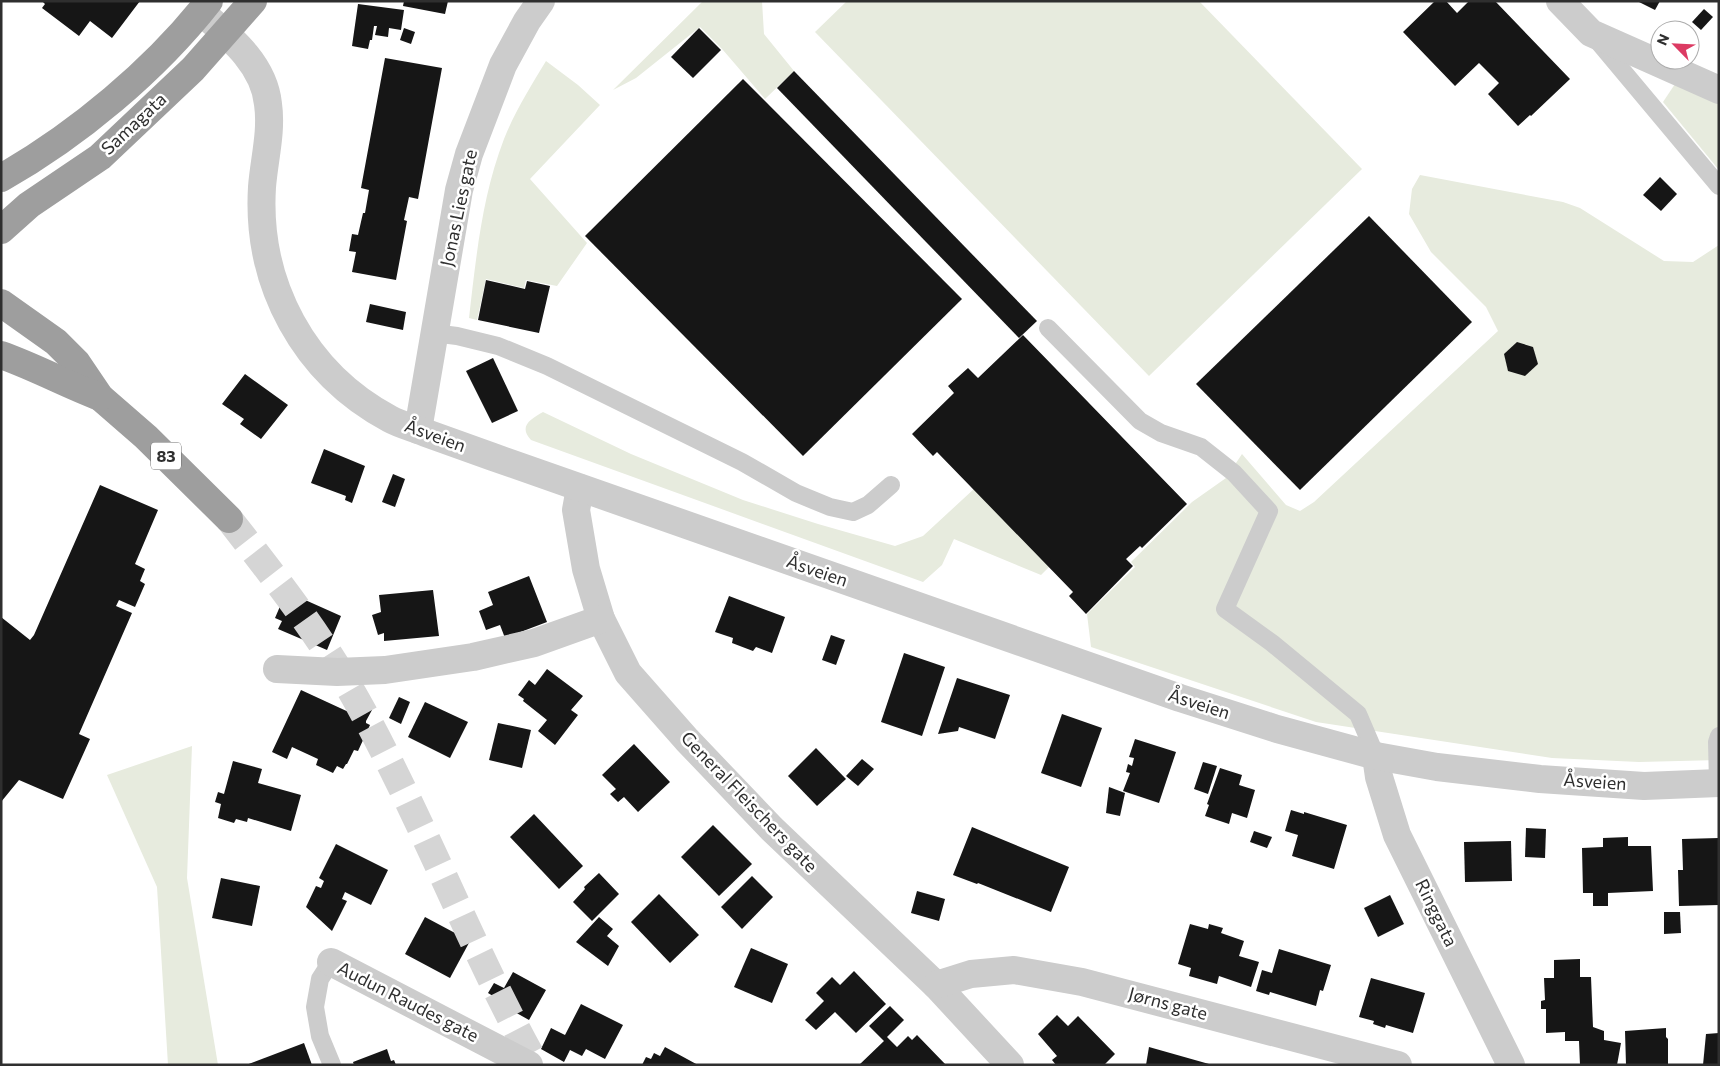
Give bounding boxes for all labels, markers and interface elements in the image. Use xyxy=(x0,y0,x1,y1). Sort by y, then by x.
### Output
north arrow xyxy=(1650,20,1700,70)
text: N xyxy=(1653,31,1673,48)
street label: Samagata xyxy=(96,88,170,159)
street label: Jonas Lies gate xyxy=(435,147,481,268)
street label: Åsveien xyxy=(402,414,469,456)
road number: 83 xyxy=(151,442,181,470)
street label: Åsveien xyxy=(784,549,851,591)
street label: Åsveien xyxy=(1166,683,1233,723)
street label: General Fleischers gate xyxy=(677,726,823,876)
street label: Åsveien xyxy=(1563,768,1627,794)
street label: Ringgata xyxy=(1411,875,1463,950)
street label: Audun Raudes gate xyxy=(334,956,483,1046)
street label: Jørns gate xyxy=(1126,982,1210,1024)

